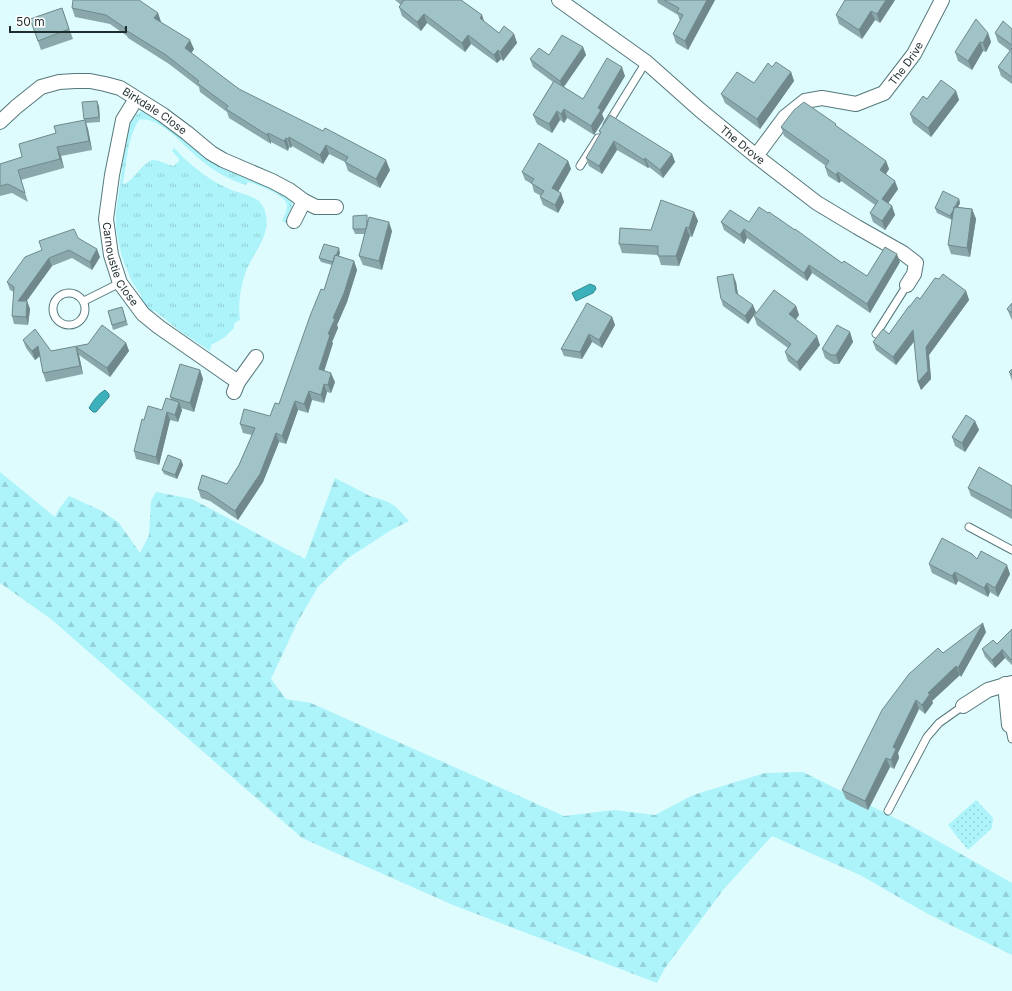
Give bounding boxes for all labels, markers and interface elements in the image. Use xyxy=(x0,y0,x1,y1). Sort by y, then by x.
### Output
scale bar xyxy=(10,8,126,34)
text: 50 m xyxy=(16,14,45,29)
street label: The Drive xyxy=(886,39,926,88)
street label: Birkdale Close xyxy=(120,84,190,137)
street label: The Drove xyxy=(717,122,768,167)
street label: Carnoustie Close xyxy=(99,221,142,309)

